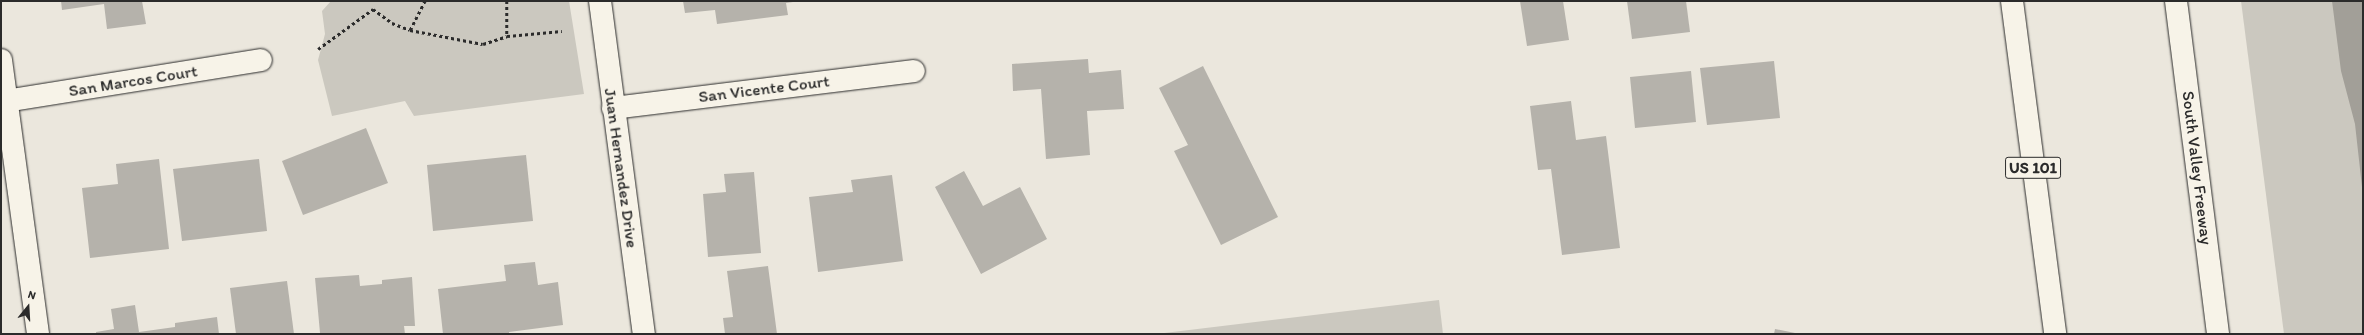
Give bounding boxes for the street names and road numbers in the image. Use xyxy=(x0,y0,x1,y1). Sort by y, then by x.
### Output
street label: San Marcos Court xyxy=(67,61,199,101)
street label: San Vicente Court xyxy=(697,71,831,107)
street label: Juan Hernandez Drive xyxy=(600,87,642,249)
street label: South Valley Freeway xyxy=(2177,90,2217,246)
road number: US 101 xyxy=(2005,154,2061,182)

